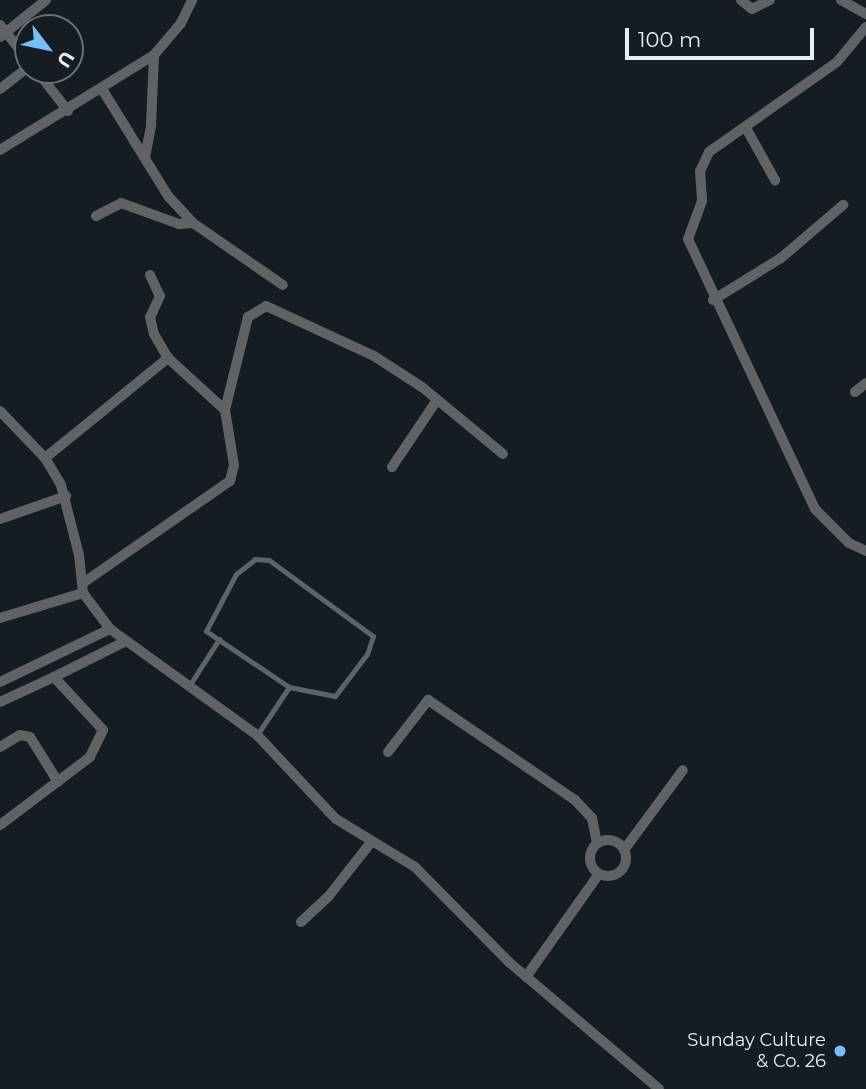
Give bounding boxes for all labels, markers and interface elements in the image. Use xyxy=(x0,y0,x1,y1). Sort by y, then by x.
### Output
north arrow xyxy=(14,14,84,84)
scale bar xyxy=(628,14,817,58)
text: 100 m xyxy=(638,27,701,52)
text: U xyxy=(52,47,79,72)
place label: Sunday Culture & Co. 26 xyxy=(687,1030,826,1072)
marker: Sunday Culture & Co. 26 xyxy=(832,1043,848,1059)

